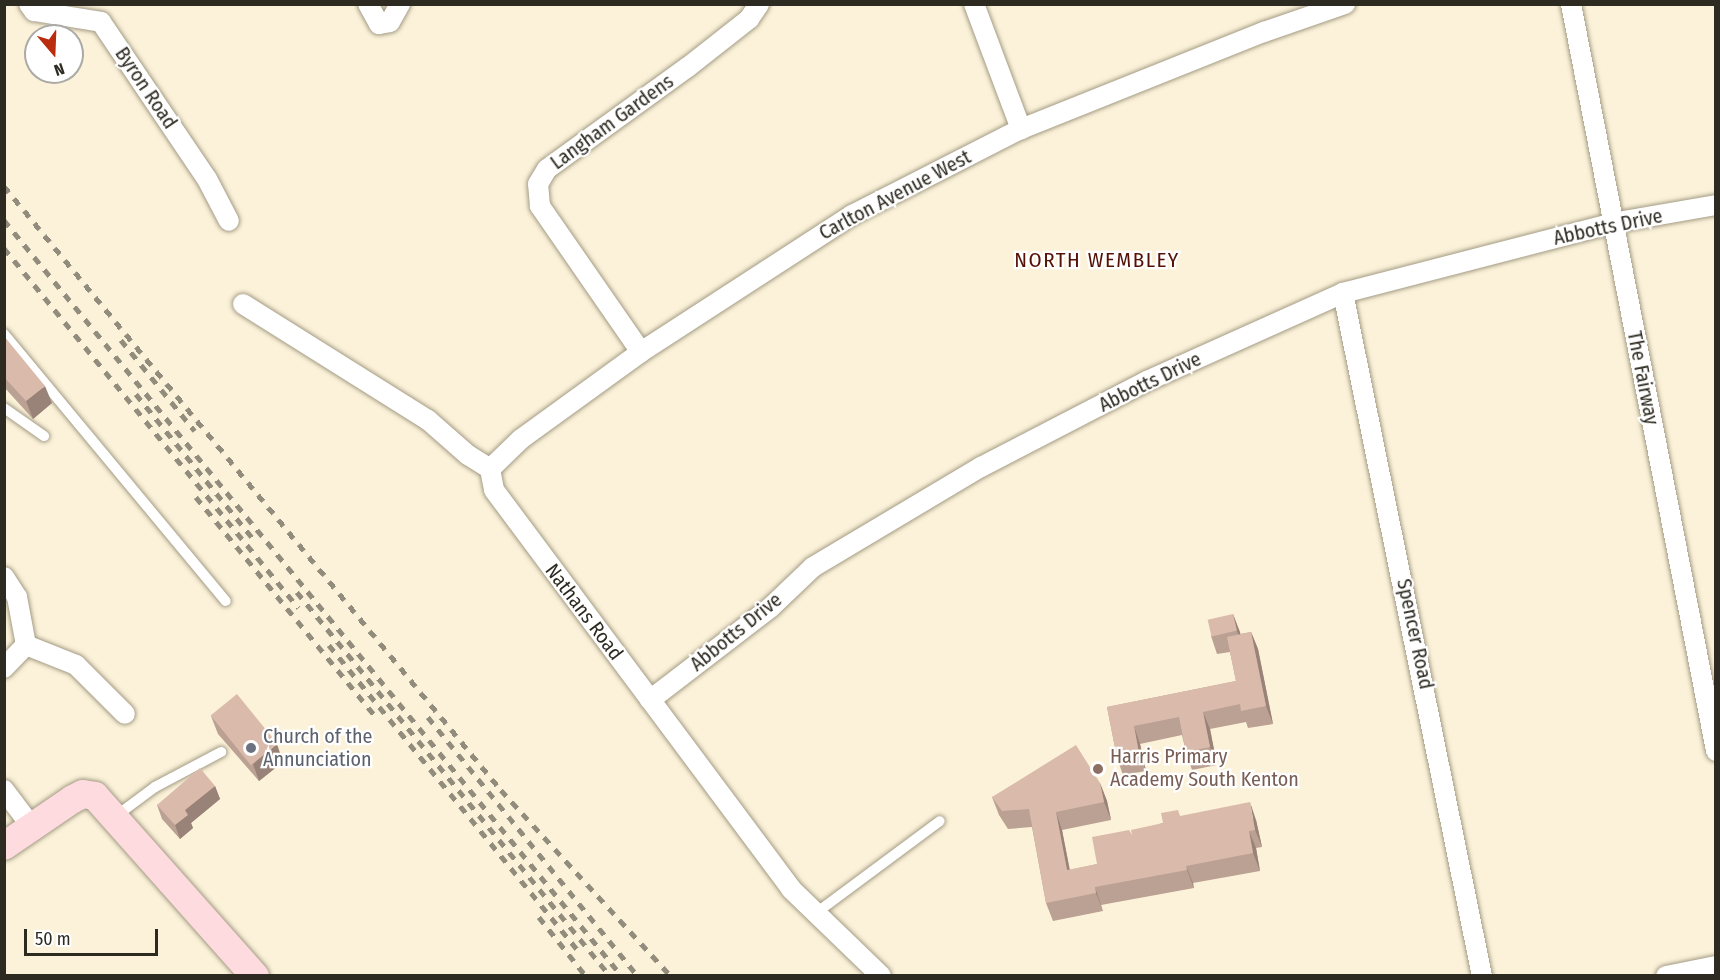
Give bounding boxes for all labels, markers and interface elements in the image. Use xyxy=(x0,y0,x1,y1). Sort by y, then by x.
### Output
north arrow xyxy=(24,24,84,84)
street label: Byron Road xyxy=(110,43,182,133)
text: N xyxy=(52,59,67,80)
street label: Langham Gardens xyxy=(546,69,678,175)
street label: Carlton Avenue West xyxy=(815,145,975,245)
street label: Abbotts Drive xyxy=(1551,204,1665,250)
district label: NORTH WEMBLEY xyxy=(1014,247,1180,273)
street label: The Fairway xyxy=(1622,329,1664,427)
street label: Abbotts Drive xyxy=(1095,347,1205,417)
street label: Nathans Road xyxy=(540,559,628,665)
street label: Spencer Road xyxy=(1392,577,1438,691)
street label: Abbotts Drive xyxy=(685,588,787,676)
place label: Church of the Annunciation xyxy=(263,724,372,771)
marker: Church of the Annunciation xyxy=(244,741,258,755)
place label: Harris Primary Academy South Kenton xyxy=(1110,745,1299,792)
marker: Harris Primary Academy South Kenton xyxy=(1091,762,1105,776)
scale bar xyxy=(27,917,160,955)
text: 50 m xyxy=(35,928,71,950)

